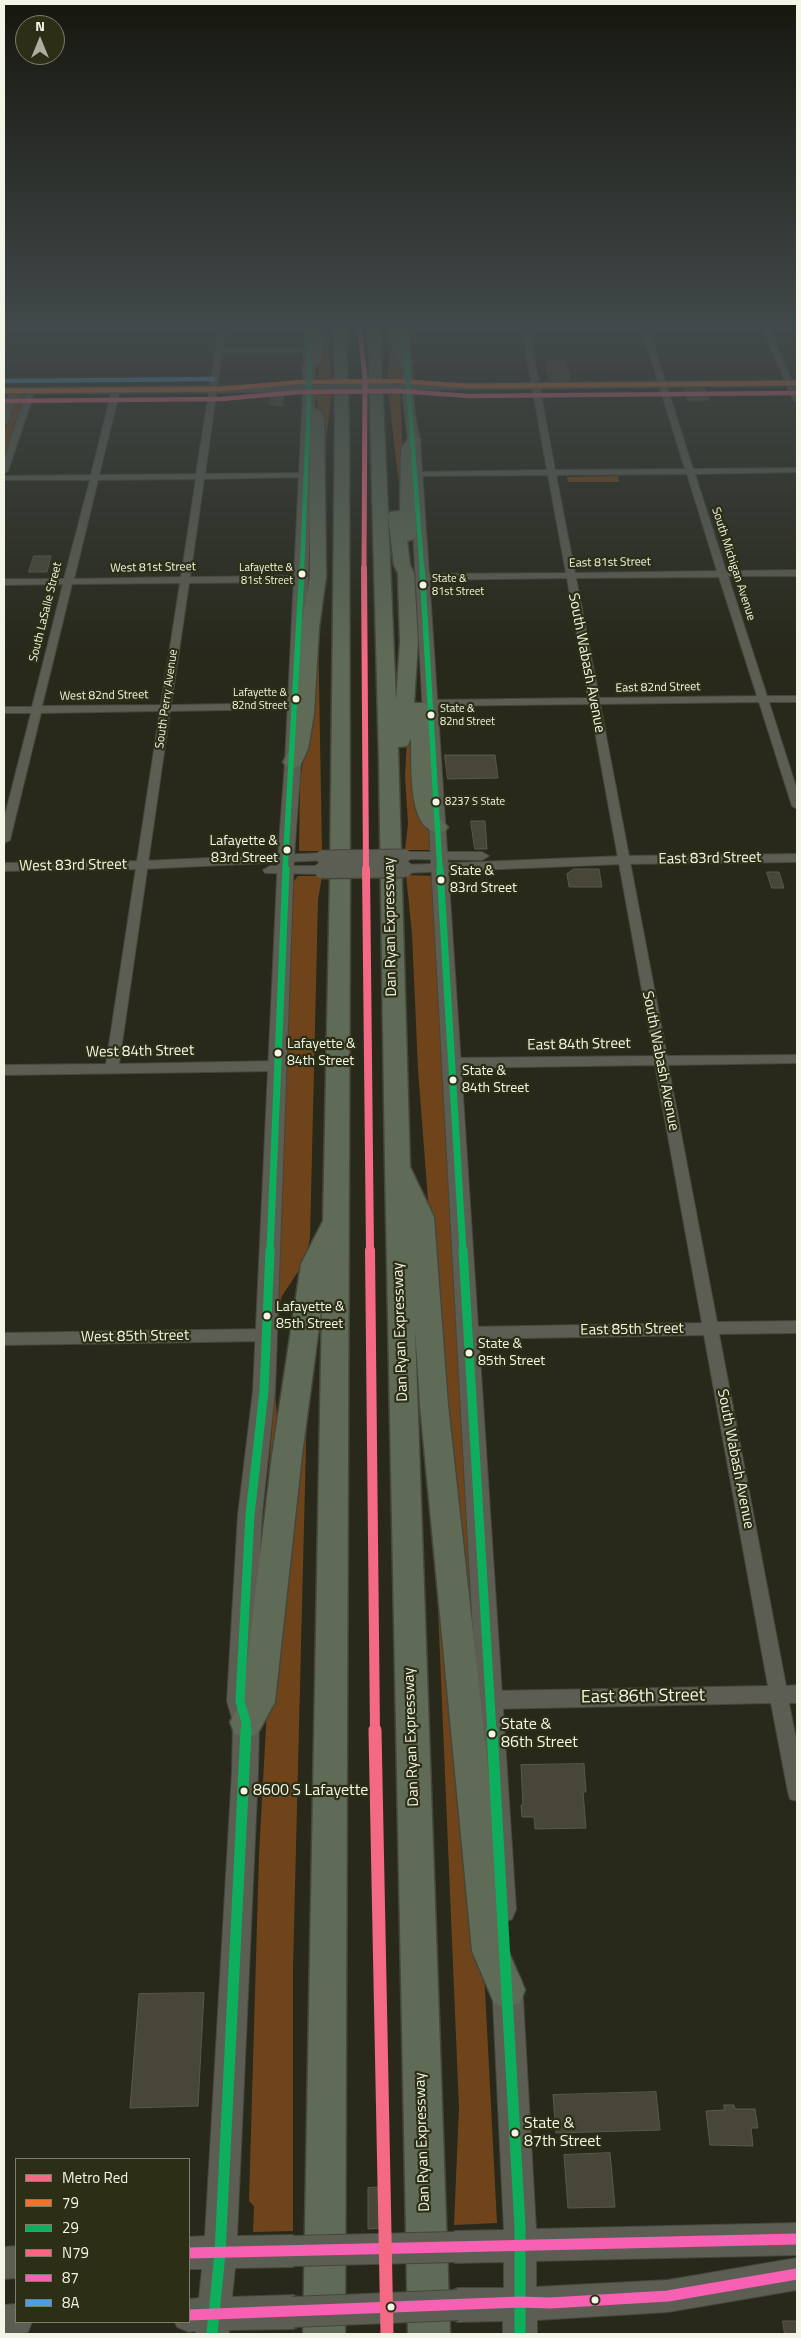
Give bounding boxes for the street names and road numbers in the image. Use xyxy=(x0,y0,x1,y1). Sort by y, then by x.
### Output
street label: South Michigan Avenue xyxy=(708,506,758,622)
street label: East 81st Street xyxy=(569,555,651,571)
street label: West 81st Street xyxy=(110,560,196,576)
street label: South LaSalle Street xyxy=(27,561,65,663)
street label: South Wabash Avenue xyxy=(564,592,608,734)
street label: South Perry Avenue xyxy=(153,649,181,749)
street label: East 82nd Street xyxy=(615,680,701,696)
street label: West 82nd Street xyxy=(60,688,148,704)
street label: East 83rd Street xyxy=(658,849,762,869)
street label: West 83rd Street xyxy=(19,856,127,876)
street label: Dan Ryan Expressway xyxy=(381,857,401,997)
street label: South Wabash Avenue xyxy=(638,990,682,1132)
street label: East 84th Street xyxy=(527,1035,631,1055)
street label: West 84th Street xyxy=(86,1042,194,1062)
street label: Dan Ryan Expressway xyxy=(390,1262,412,1402)
street label: East 85th Street xyxy=(580,1320,684,1340)
street label: West 85th Street xyxy=(81,1327,189,1347)
street label: South Wabash Avenue xyxy=(713,1388,757,1530)
street label: Dan Ryan Expressway xyxy=(401,1667,423,1807)
street label: East 86th Street xyxy=(581,1685,705,1709)
street label: Dan Ryan Expressway xyxy=(412,2072,434,2212)

